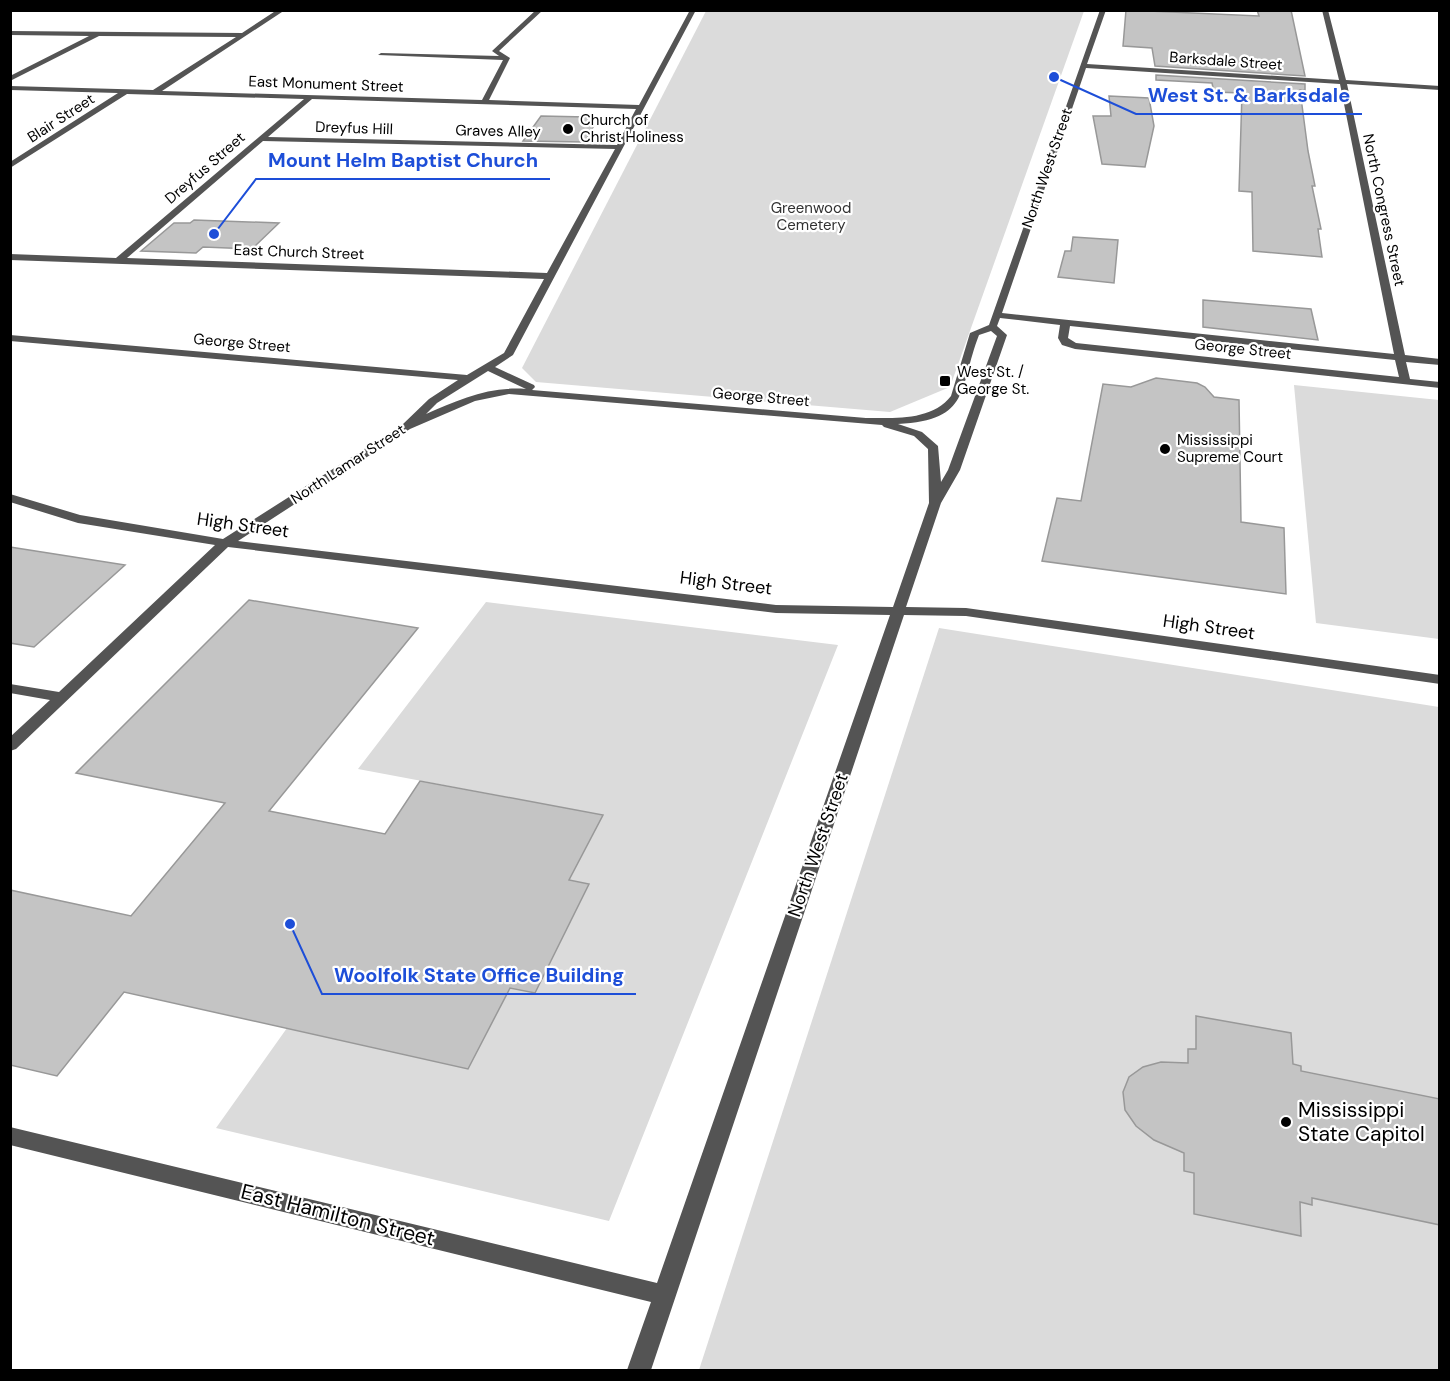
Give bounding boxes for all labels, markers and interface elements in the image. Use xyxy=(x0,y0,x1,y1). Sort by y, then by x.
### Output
street label: Barksdale Street xyxy=(1169,47,1283,75)
street label: East Monument Street xyxy=(248,71,404,97)
callout: West St. & Barksdale xyxy=(1136,76,1362,114)
text: West St. & Barksdale xyxy=(1148,82,1350,108)
street label: Blair Street xyxy=(24,89,98,147)
street label: North West Street xyxy=(1017,105,1077,230)
place label: Church of Christ Holiness xyxy=(580,110,684,147)
street label: Dreyfus Hill xyxy=(315,117,393,139)
street label: Graves Alley xyxy=(455,120,542,142)
marker: Church of Christ Holiness xyxy=(561,122,575,136)
street label: Dreyfus Street xyxy=(161,128,249,208)
street label: North Congress Street xyxy=(1358,132,1410,288)
callout: Mount Helm Baptist Church xyxy=(256,141,550,179)
text: Mount Helm Baptist Church xyxy=(268,147,538,173)
park label: Greenwood Cemetery xyxy=(771,198,851,235)
street label: East Church Street xyxy=(233,240,365,264)
street label: George Street xyxy=(193,329,291,357)
street label: George Street xyxy=(1194,334,1293,364)
place label: West St. / George St. xyxy=(957,362,1029,399)
marker: West St. / George St. xyxy=(938,374,952,388)
street label: George Street xyxy=(712,383,810,411)
street label: North Lamar Street xyxy=(287,419,409,509)
place label: Mississippi Supreme Court xyxy=(1177,430,1283,467)
marker: Mississippi Supreme Court xyxy=(1158,442,1172,456)
street label: High Street xyxy=(195,507,291,543)
street label: High Street xyxy=(678,565,774,601)
street label: High Street xyxy=(1161,609,1257,645)
street label: North West Street xyxy=(782,770,854,920)
callout: Woolfolk State Office Building xyxy=(322,956,636,994)
text: Woolfolk State Office Building xyxy=(334,962,624,988)
place label: Mississippi State Capitol xyxy=(1298,1096,1425,1148)
marker: Mississippi State Capitol xyxy=(1279,1115,1293,1129)
street label: East Hamilton Street xyxy=(238,1177,438,1253)

